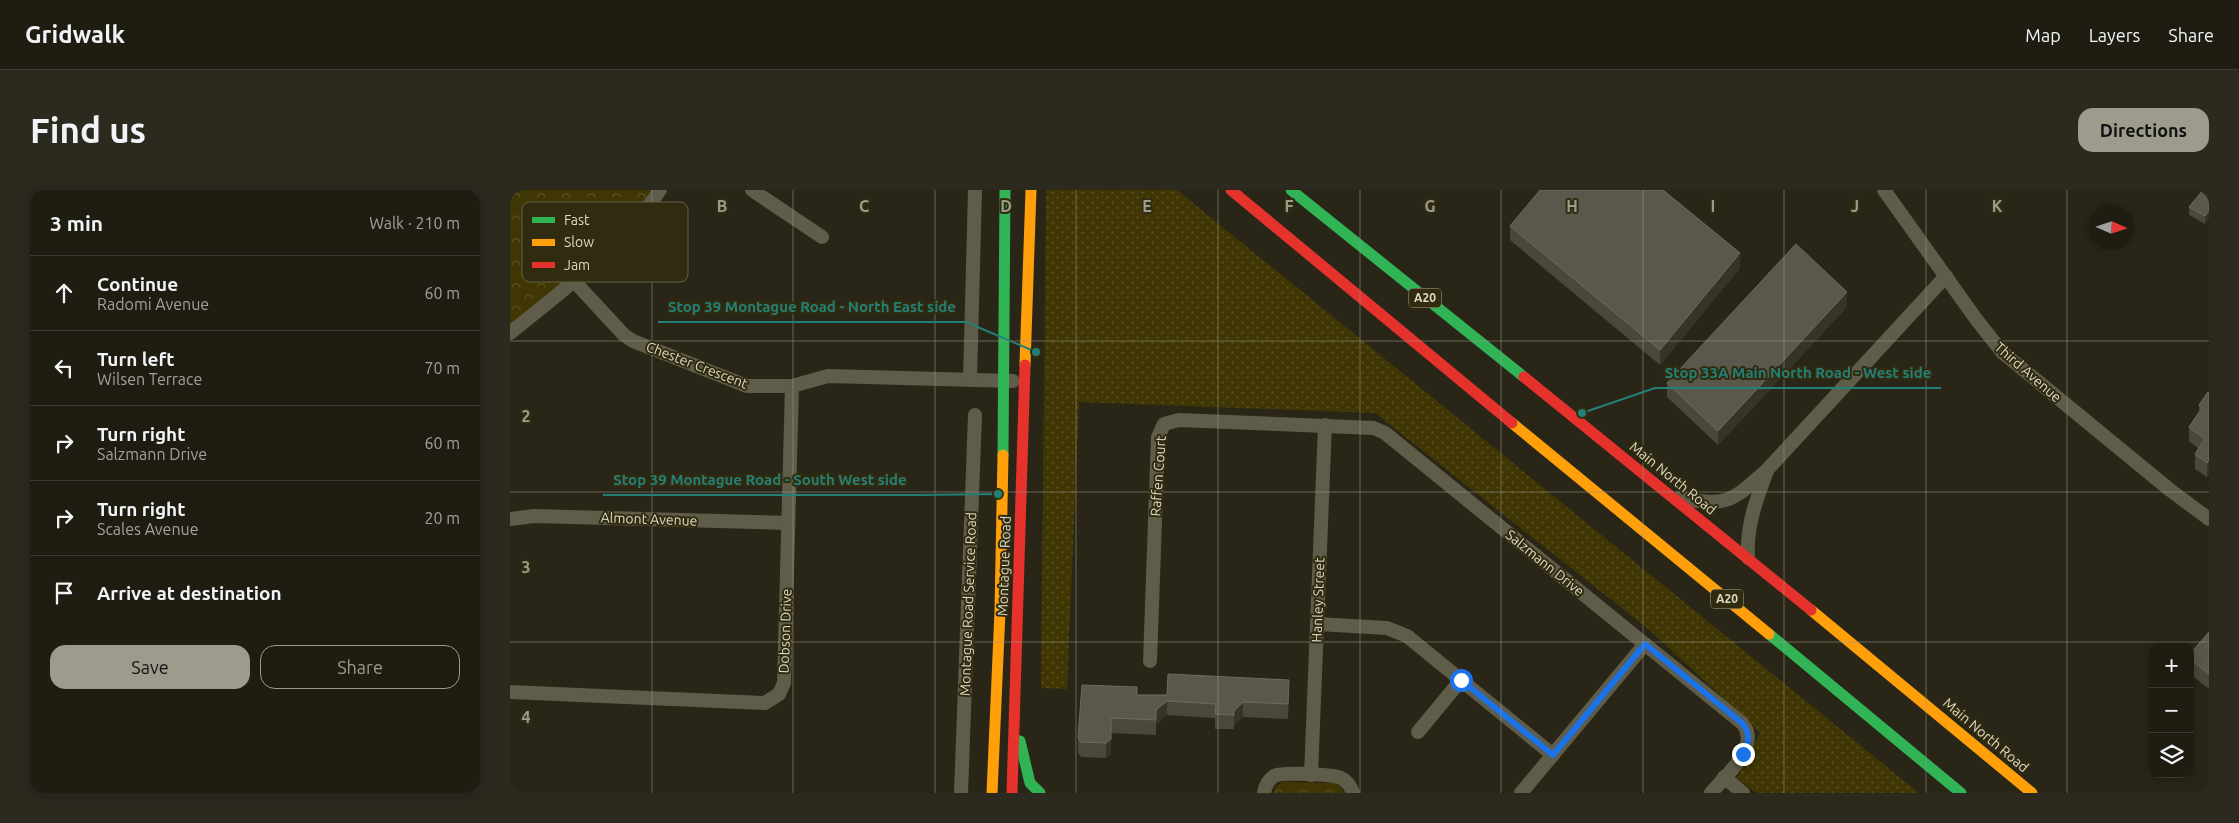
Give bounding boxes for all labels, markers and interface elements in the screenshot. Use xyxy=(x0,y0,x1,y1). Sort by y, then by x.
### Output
text: Gridwalk xyxy=(25,21,125,48)
text: Map xyxy=(2025,25,2061,45)
text: Layers xyxy=(2089,25,2140,45)
text: Share xyxy=(2168,25,2214,45)
button: Directions xyxy=(2078,108,2209,152)
text: Find us xyxy=(30,110,146,150)
text: B xyxy=(717,197,727,215)
text: C xyxy=(859,197,869,215)
text: D xyxy=(1000,197,1012,215)
text: E xyxy=(1142,197,1152,215)
text: F xyxy=(1285,197,1294,215)
text: G xyxy=(1424,197,1436,215)
text: H xyxy=(1566,197,1578,215)
text: I xyxy=(1711,197,1715,215)
text: J xyxy=(1851,197,1859,215)
text: K xyxy=(1992,197,2003,215)
legend xyxy=(522,202,688,282)
north arrow xyxy=(2089,205,2134,250)
text: 3 min xyxy=(50,211,103,235)
text: Fast xyxy=(564,212,590,228)
text: Walk · 210 m xyxy=(369,214,460,232)
text: Slow xyxy=(564,234,594,250)
text: Jam xyxy=(564,257,590,273)
text: Continue xyxy=(97,273,178,295)
icon: ahead xyxy=(50,279,78,307)
text: 60 m xyxy=(424,284,460,302)
road number: A20 xyxy=(1409,289,1441,308)
callout: Stop 39 Montague Road - North East side xyxy=(658,292,966,322)
text: Radomi Avenue xyxy=(97,295,209,313)
text: Stop 39 Montague Road - North East side xyxy=(668,298,956,315)
street label: Chester Crescent xyxy=(644,338,750,392)
street label: Third Avenue xyxy=(1991,339,2065,405)
text: Turn left xyxy=(97,348,175,370)
icon: left xyxy=(50,354,78,382)
callout: Stop 33A Main North Road - West side xyxy=(1655,358,1941,388)
text: 70 m xyxy=(424,359,460,377)
text: Stop 33A Main North Road - West side xyxy=(1665,364,1931,381)
text: Wilsen Terrace xyxy=(97,370,202,388)
text: 2 xyxy=(521,407,531,425)
text: Turn right xyxy=(97,423,185,445)
icon: right xyxy=(50,429,78,457)
text: 60 m xyxy=(424,434,460,452)
street label: Raffen Court xyxy=(1147,435,1169,517)
street label: Main North Road xyxy=(1627,438,1719,518)
text: Salzmann Drive xyxy=(97,445,207,463)
callout: Stop 39 Montague Road - South West side xyxy=(603,465,917,495)
text: Stop 39 Montague Road - South West side xyxy=(613,471,907,488)
text: Turn right xyxy=(97,498,185,520)
icon: right xyxy=(50,504,78,532)
text: 20 m xyxy=(424,509,460,527)
street label: Almont Avenue xyxy=(600,509,698,529)
street label: Montague Road Service Road xyxy=(957,512,979,696)
street label: Montague Road xyxy=(994,516,1014,616)
text: Scales Avenue xyxy=(97,520,199,538)
street label: Salzmann Drive xyxy=(1503,526,1587,600)
street label: Hanley Street xyxy=(1309,557,1328,643)
text: 3 xyxy=(521,558,531,576)
icon: arrive xyxy=(50,579,78,607)
text: Arrive at destination xyxy=(97,582,282,604)
street label: Dobson Drive xyxy=(776,588,794,674)
road number: A20 xyxy=(1711,589,1743,608)
map controls xyxy=(2149,643,2194,778)
button: + xyxy=(2149,643,2194,688)
button: Save xyxy=(50,645,250,689)
button: Share xyxy=(260,645,460,689)
route start xyxy=(1450,669,1473,692)
button: − xyxy=(2149,688,2194,733)
street label: Main North Road xyxy=(1940,695,2032,775)
text: 4 xyxy=(521,708,531,726)
button: layers xyxy=(2149,733,2194,778)
route end xyxy=(1732,743,1755,766)

